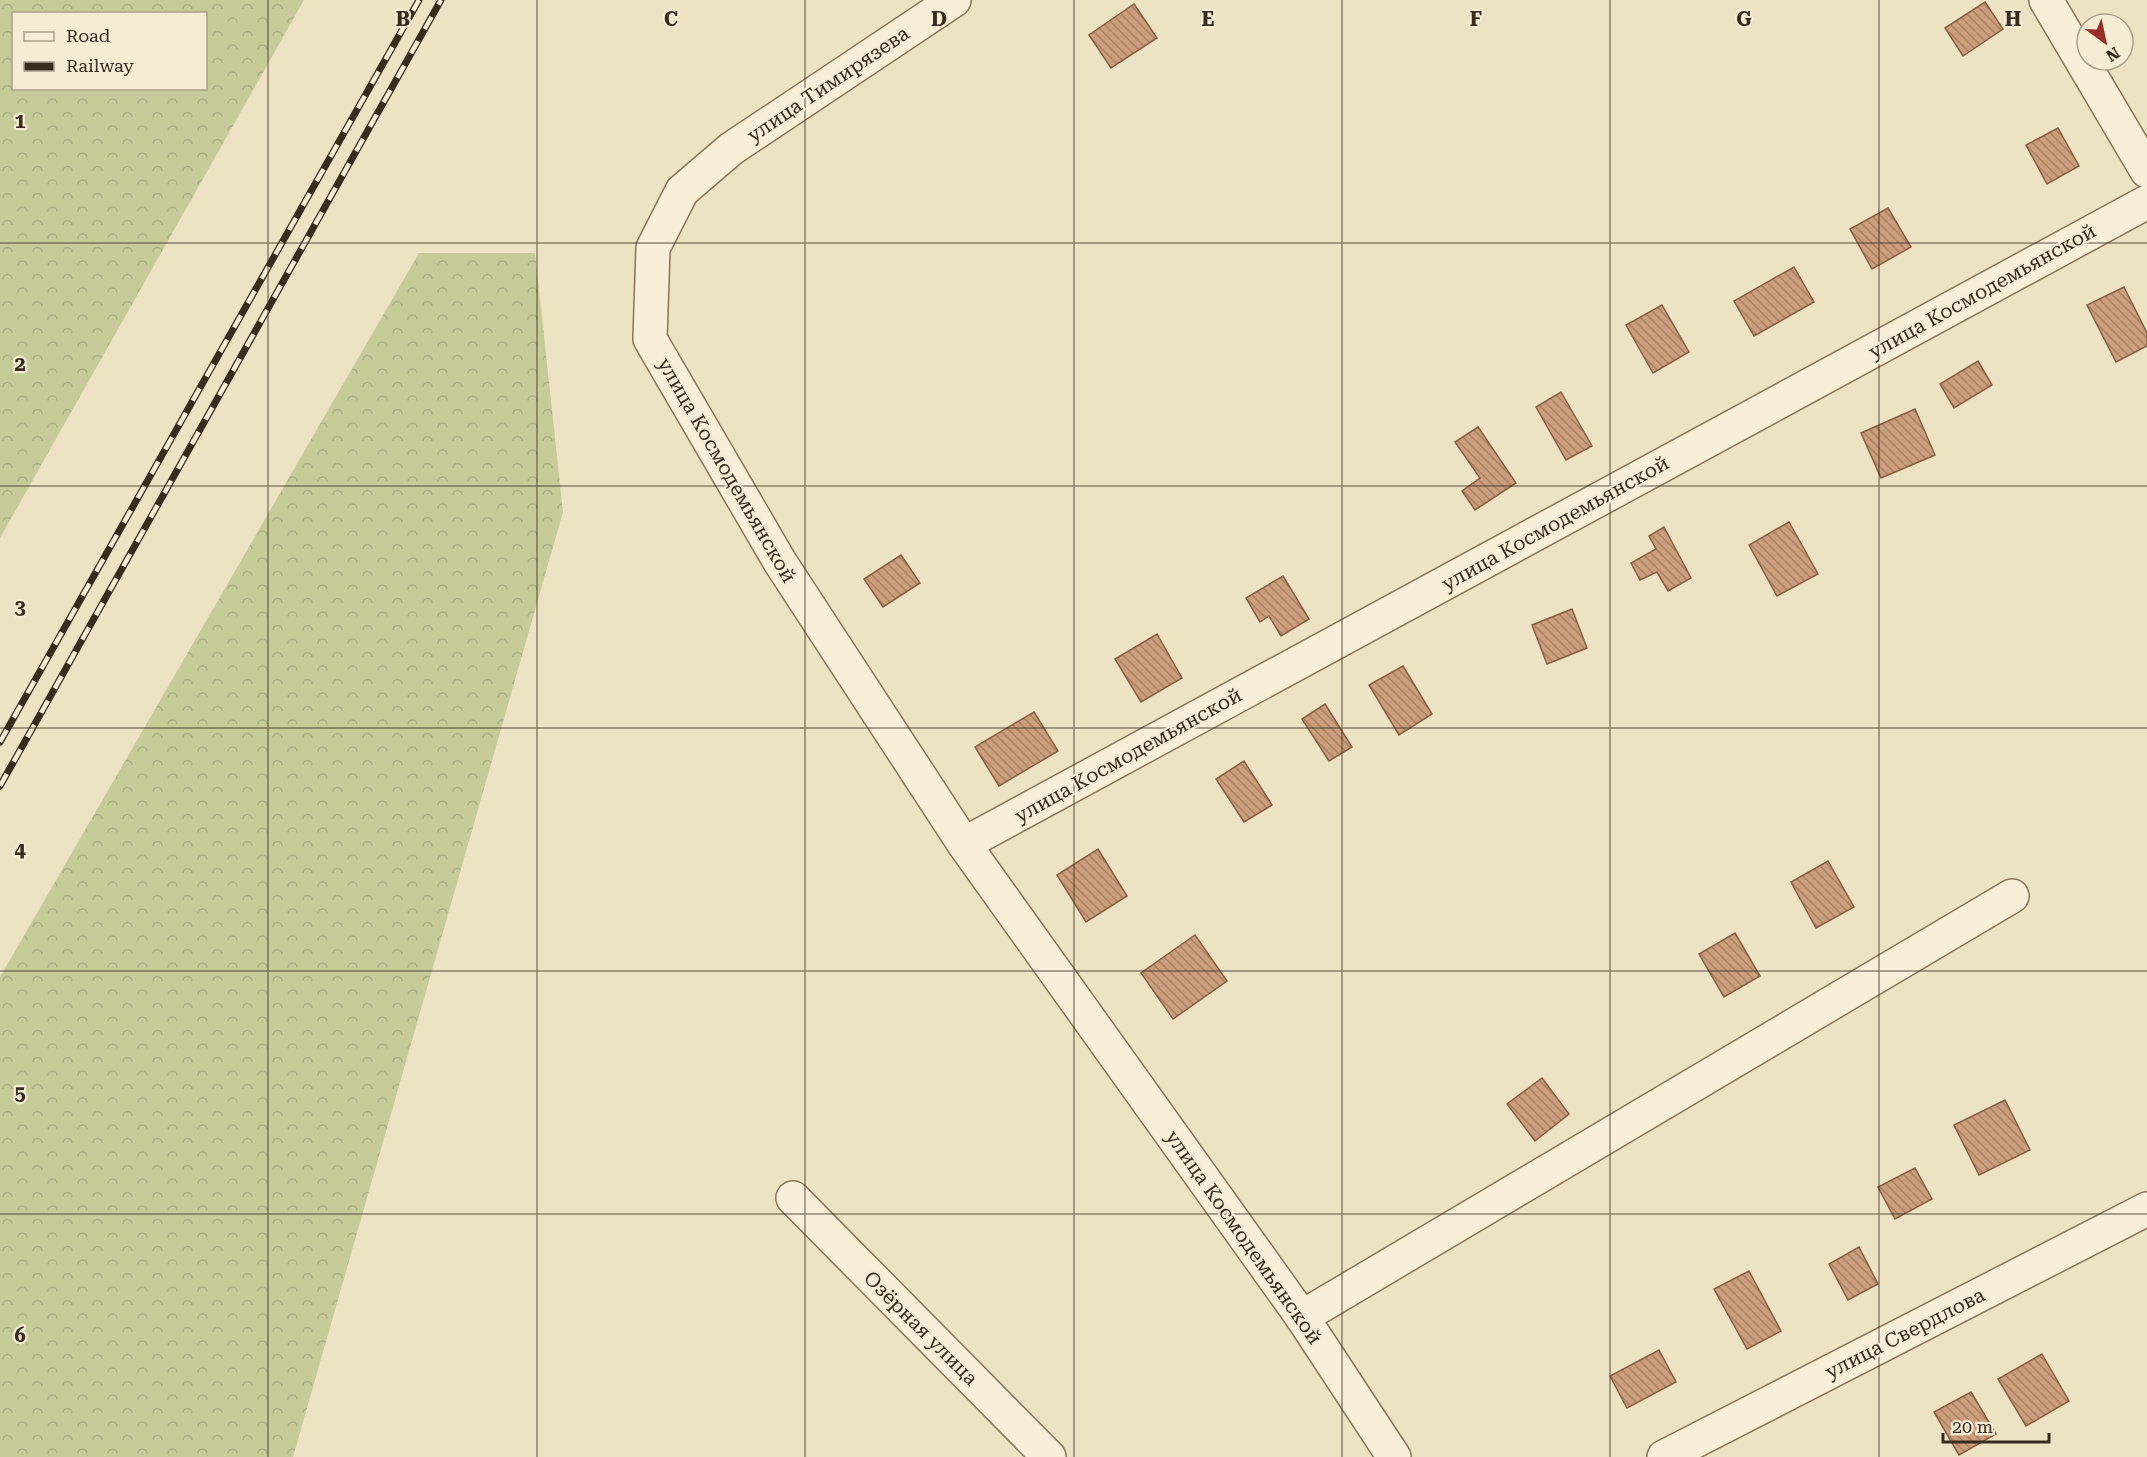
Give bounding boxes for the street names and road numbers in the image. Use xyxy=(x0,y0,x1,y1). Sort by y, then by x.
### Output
street label: улица Тимирязева xyxy=(742,21,914,147)
street label: улица Космодемьянской xyxy=(1864,218,2100,364)
street label: улица Космодемьянской xyxy=(653,353,801,587)
street label: улица Космодемьянской xyxy=(1437,450,1673,596)
street label: улица Космодемьянской xyxy=(1010,682,1246,828)
street label: улица Космодемьянской xyxy=(1161,1125,1327,1349)
street label: Озёрная улица xyxy=(859,1266,983,1390)
street label: улица Свердлова xyxy=(1821,1282,1989,1384)

